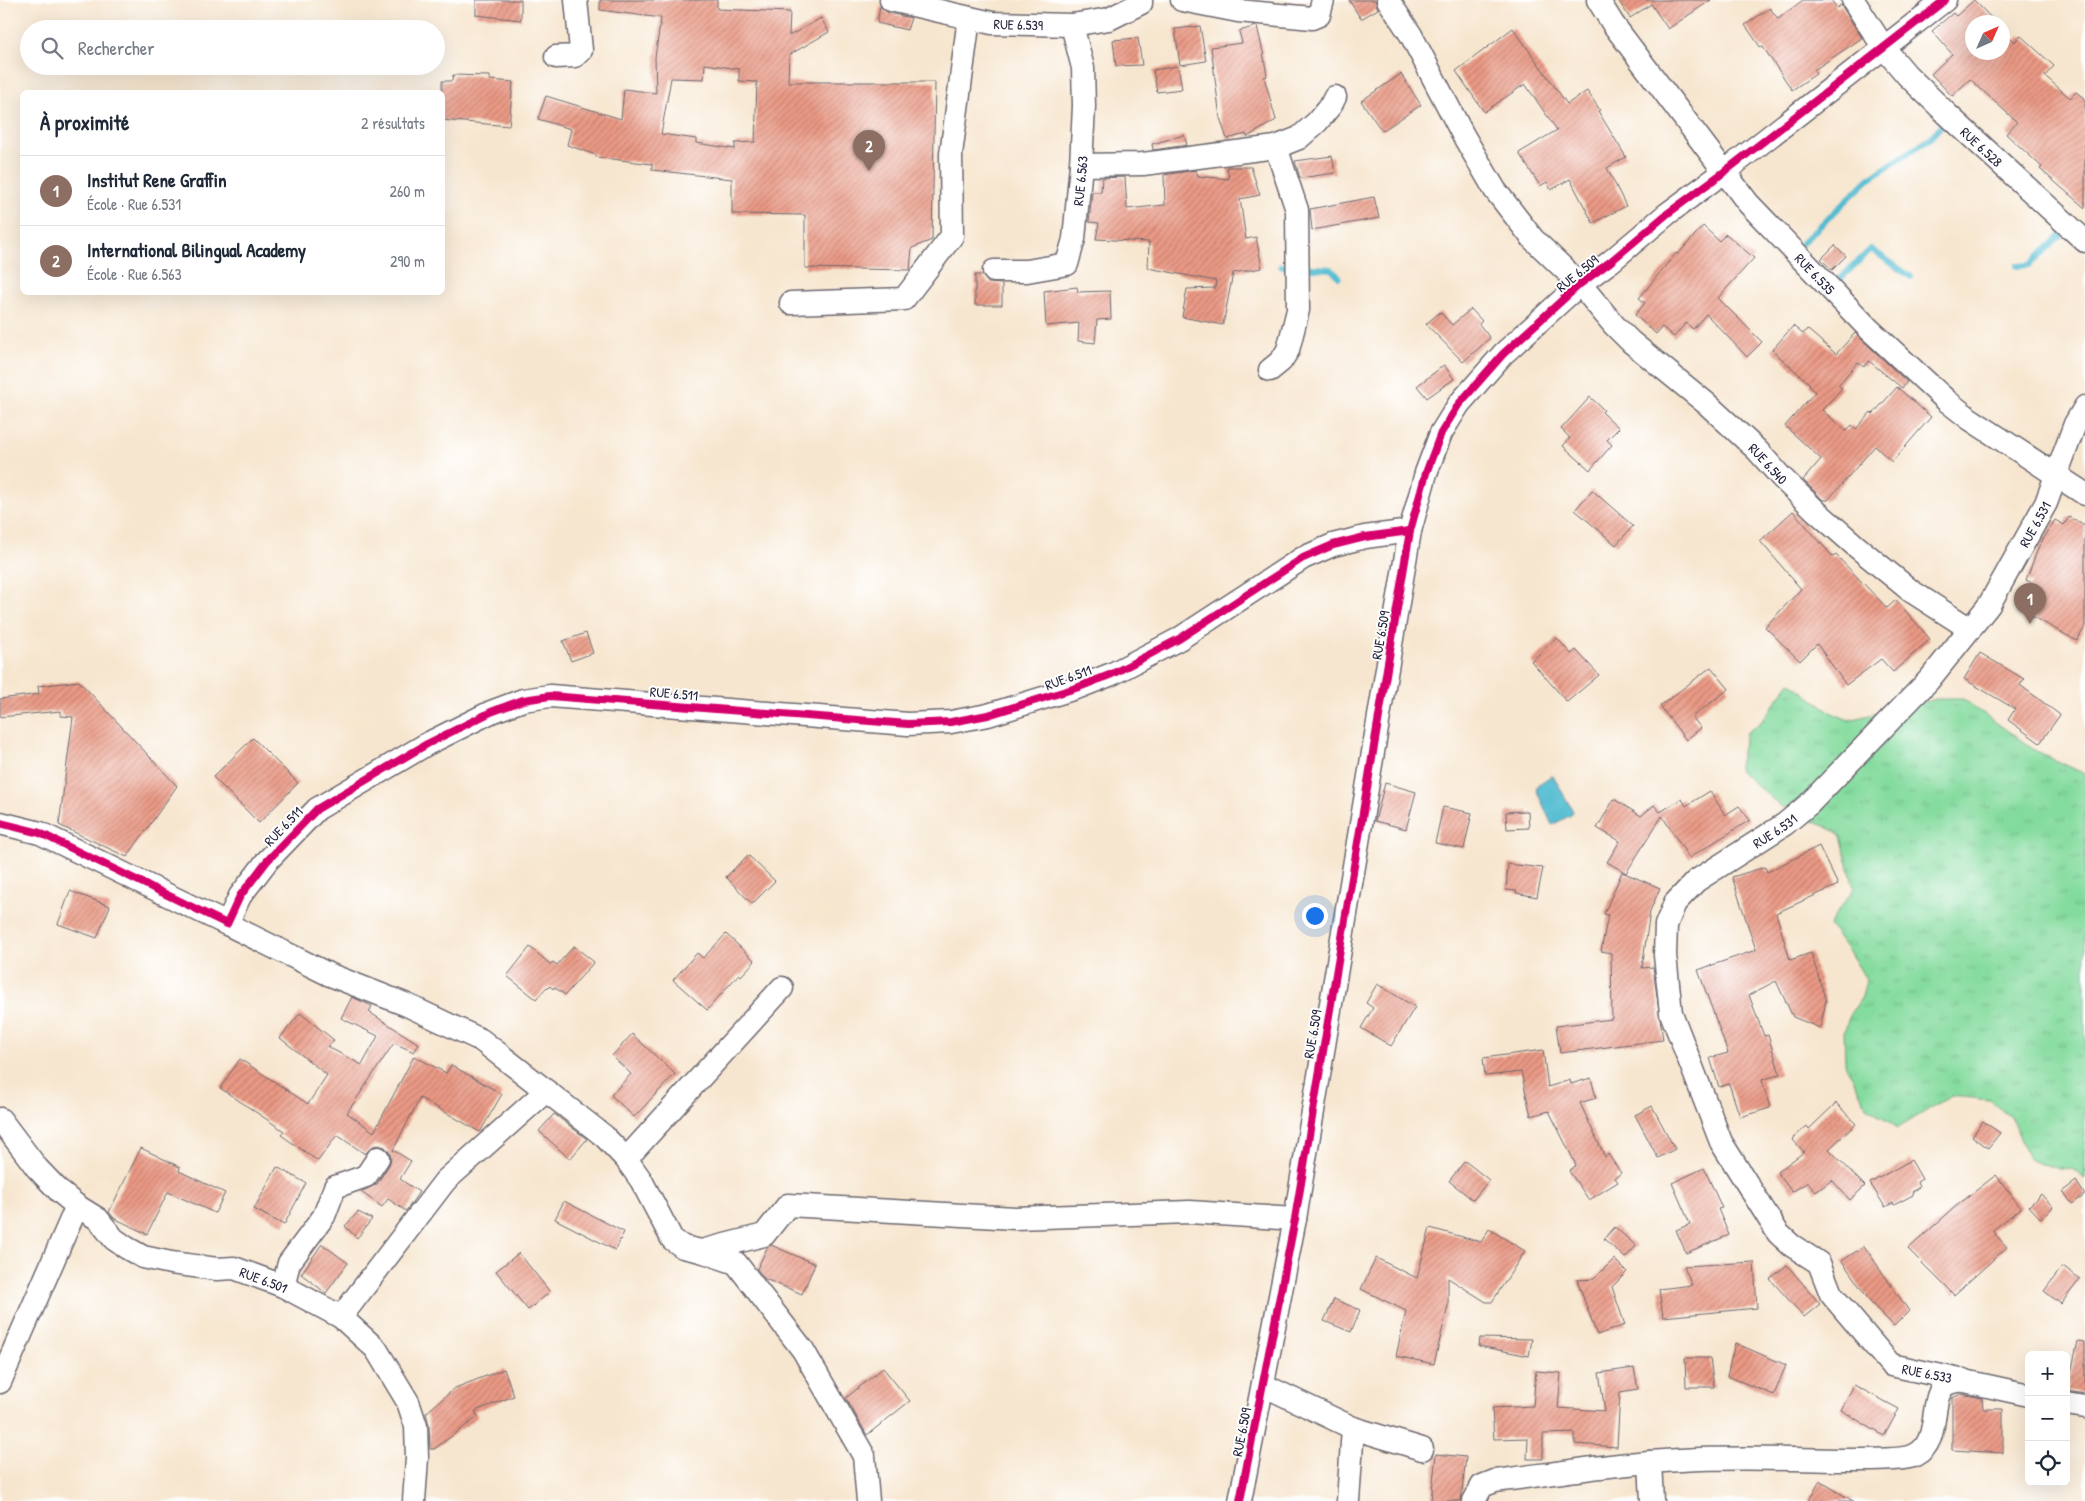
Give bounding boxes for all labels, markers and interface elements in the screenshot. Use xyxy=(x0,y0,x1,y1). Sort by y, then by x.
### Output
street label: RUE 6.539 xyxy=(993,14,1043,34)
north arrow xyxy=(1965,15,2010,60)
search box xyxy=(20,20,445,75)
icon: search xyxy=(38,34,66,62)
text: Rechercher xyxy=(78,35,155,61)
text: À proximité xyxy=(40,108,129,137)
text: 2 résultats xyxy=(361,112,425,134)
street label: RUE 6.528 xyxy=(1957,122,2007,170)
pin: 2 xyxy=(853,130,885,171)
street label: RUE 6.563 xyxy=(1068,155,1091,207)
text: Institut Rene Graffin xyxy=(87,167,227,193)
text: 1 xyxy=(53,180,59,202)
text: 260 m xyxy=(389,180,425,202)
text: École · Rue 6.531 xyxy=(87,193,181,215)
text: International Bilingual Academy xyxy=(87,237,306,263)
street label: RUE 6.535 xyxy=(1791,249,1840,298)
text: 2 xyxy=(52,250,60,272)
text: 290 m xyxy=(390,250,425,272)
street label: RUE 6.509 xyxy=(1552,250,1602,296)
text: École · Rue 6.563 xyxy=(87,263,182,285)
street label: RUE 6.540 xyxy=(1745,438,1792,488)
street label: RUE 6.531 xyxy=(2014,498,2055,550)
pin: 1 xyxy=(2014,583,2046,624)
street label: RUE 6.509 xyxy=(1366,609,1394,661)
street label: RUE 6.511 xyxy=(1042,660,1094,694)
street label: RUE 6.511 xyxy=(649,681,699,705)
street label: RUE 6.511 xyxy=(259,802,307,850)
street label: RUE 6.531 xyxy=(1749,809,1801,852)
your location xyxy=(1302,903,1328,929)
street label: RUE 6.509 xyxy=(1298,1008,1326,1060)
street label: RUE 6.501 xyxy=(237,1262,291,1296)
map controls xyxy=(2025,1351,2070,1486)
button: + xyxy=(2025,1351,2070,1396)
street label: RUE 6.533 xyxy=(1900,1359,1954,1387)
button: − xyxy=(2025,1396,2070,1441)
street label: RUE 6.509 xyxy=(1227,1406,1255,1458)
button: locate xyxy=(2025,1441,2070,1486)

